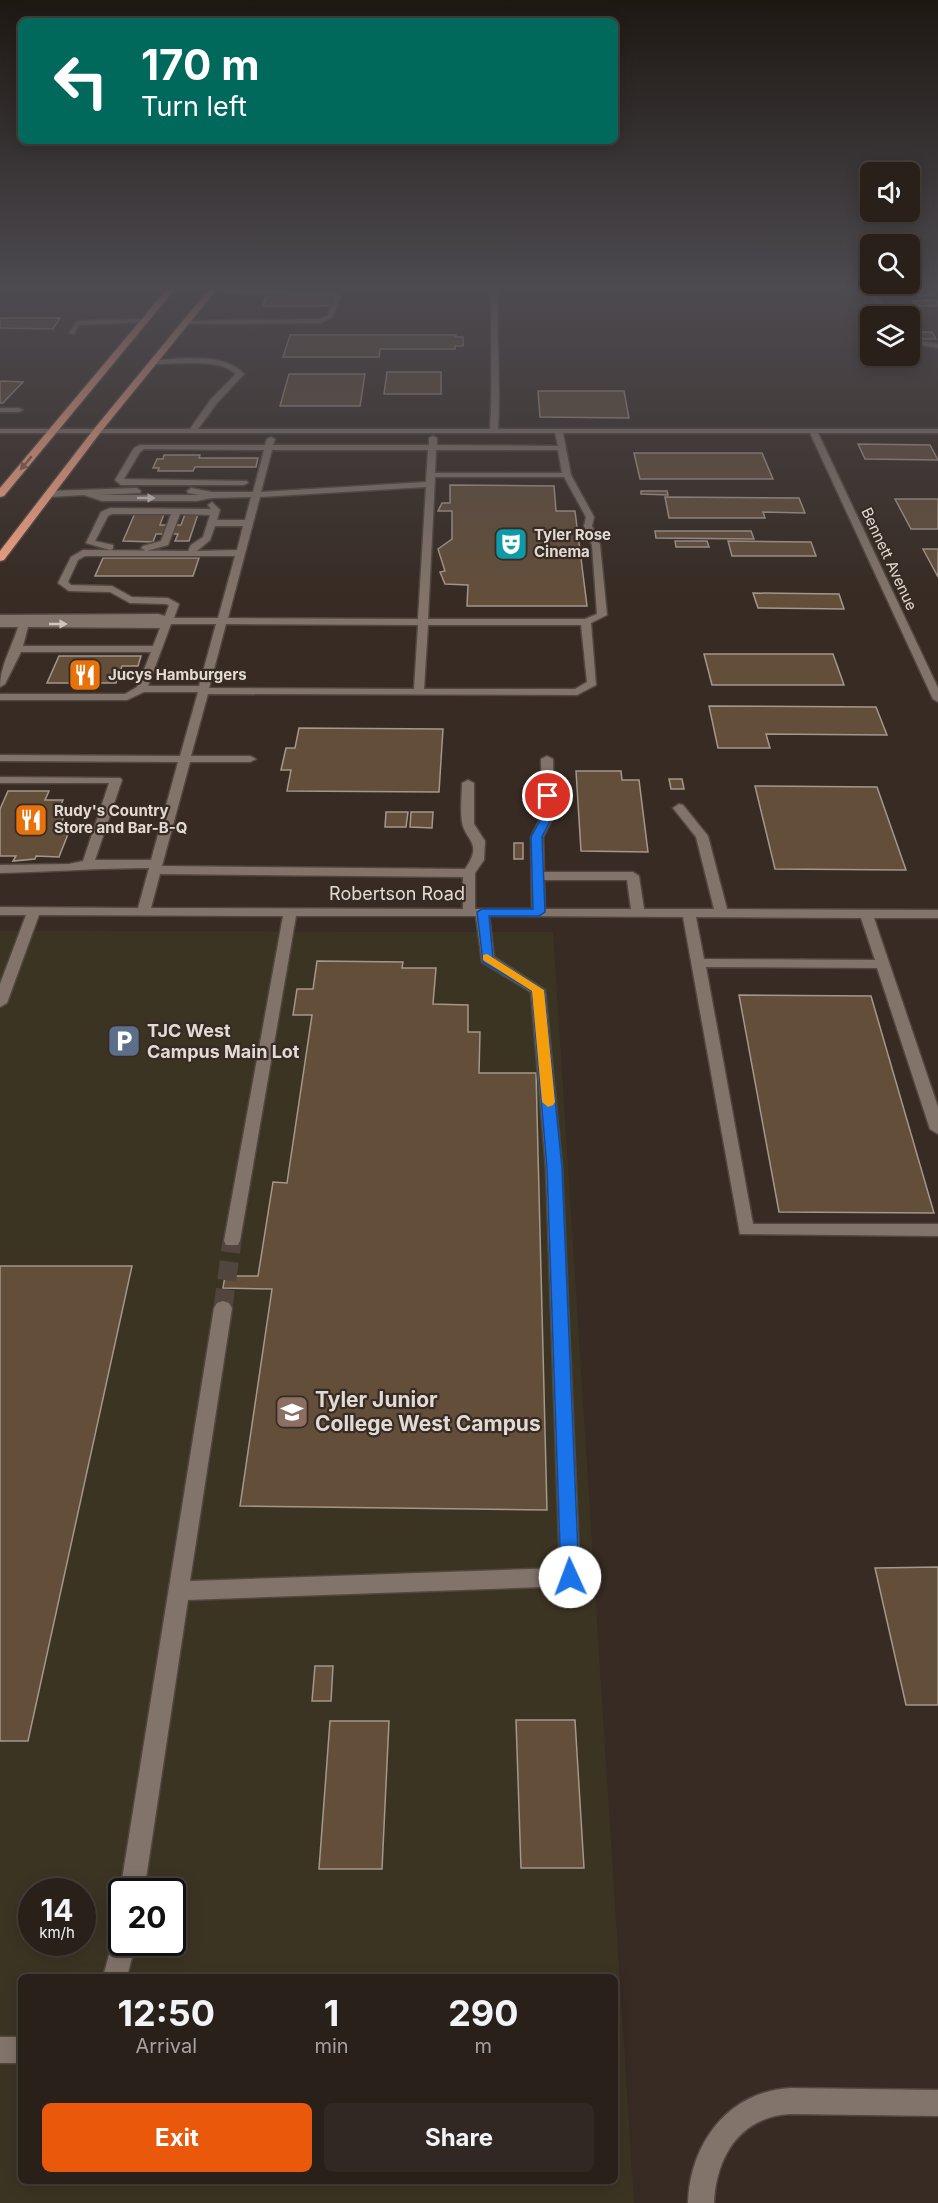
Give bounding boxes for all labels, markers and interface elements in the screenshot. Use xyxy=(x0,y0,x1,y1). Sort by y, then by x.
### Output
text: 170 m xyxy=(141,39,259,90)
icon: left xyxy=(42,42,120,120)
text: Turn left xyxy=(141,90,247,123)
map controls xyxy=(860,162,920,366)
button: sound xyxy=(860,162,920,222)
button: search xyxy=(860,234,920,294)
button: layers xyxy=(860,306,920,366)
one-way arrow xyxy=(20,455,33,470)
one-way arrow xyxy=(136,493,155,503)
street label: Bennett Avenue xyxy=(857,504,922,613)
place label: Tyler Rose Cinema xyxy=(534,525,611,561)
theatre icon: Tyler Rose Cinema xyxy=(493,526,529,562)
one-way arrow xyxy=(49,619,68,629)
restaurant icon: Jucys Hamburgers xyxy=(67,657,103,693)
place label: Jucys Hamburgers xyxy=(108,665,247,684)
pin xyxy=(522,770,573,821)
icon: arrive xyxy=(531,779,564,812)
place label: Rudy's Country Store and Bar-B-Q xyxy=(54,801,187,837)
restaurant icon: Rudy's Country Store and Bar-B-Q xyxy=(13,802,49,838)
street label: Robertson Road xyxy=(329,883,465,904)
place label: TJC West Campus Main Lot xyxy=(147,1020,300,1062)
parking icon: TJC West Campus Main Lot xyxy=(106,1023,142,1059)
place label: Tyler Junior College West Campus xyxy=(315,1387,541,1436)
school or university icon: Tyler Junior College West Campus xyxy=(274,1394,310,1430)
position arrow xyxy=(538,1545,602,1609)
speed limit sign: 20 xyxy=(108,1878,186,1956)
text: 14 xyxy=(40,1892,74,1928)
text: km/h xyxy=(39,1923,75,1942)
text: 12:50 xyxy=(117,1991,215,2035)
text: 1 xyxy=(324,1991,339,2035)
text: 290 xyxy=(448,1991,519,2035)
text: Arrival xyxy=(135,2034,197,2058)
text: min xyxy=(314,2034,349,2058)
text: m xyxy=(475,2034,492,2058)
button: Exit xyxy=(42,2103,312,2172)
button: Share xyxy=(324,2103,594,2172)

